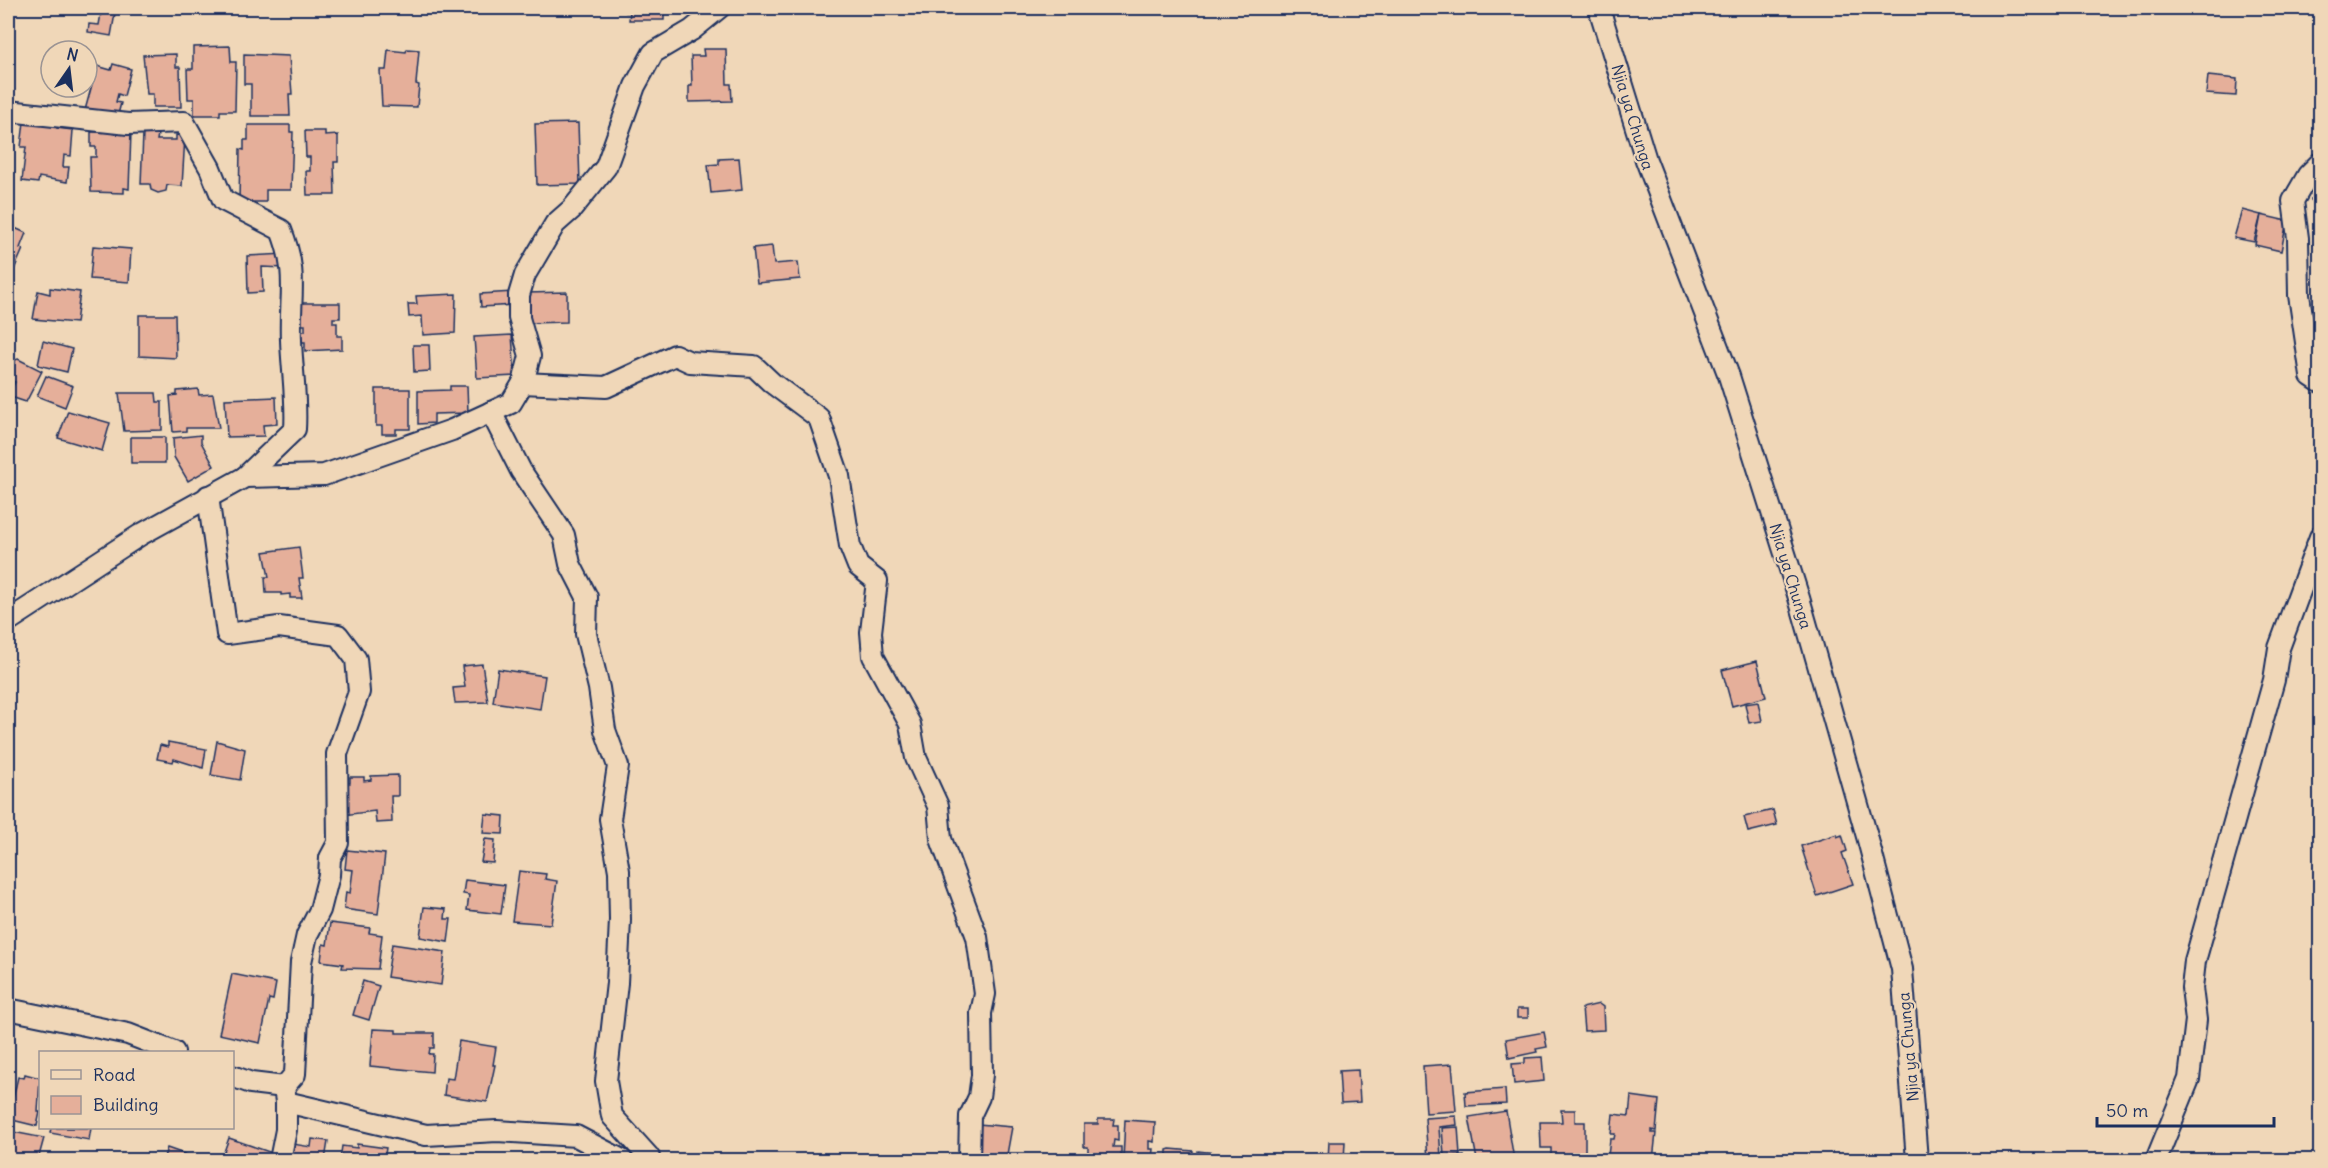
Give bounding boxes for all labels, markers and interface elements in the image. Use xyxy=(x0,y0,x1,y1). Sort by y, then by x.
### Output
north arrow xyxy=(39,39,99,99)
text: N xyxy=(65,43,80,65)
street label: Njia ya Chunga xyxy=(1607,62,1659,172)
street label: Njia ya Chunga xyxy=(1765,521,1817,631)
street label: Njia ya Chunga xyxy=(1893,992,1923,1102)
legend xyxy=(39,1051,234,1129)
text: Road xyxy=(93,1063,136,1086)
scale bar xyxy=(2097,1090,2274,1128)
text: Building xyxy=(93,1093,158,1116)
text: 50 m xyxy=(2106,1099,2148,1122)

